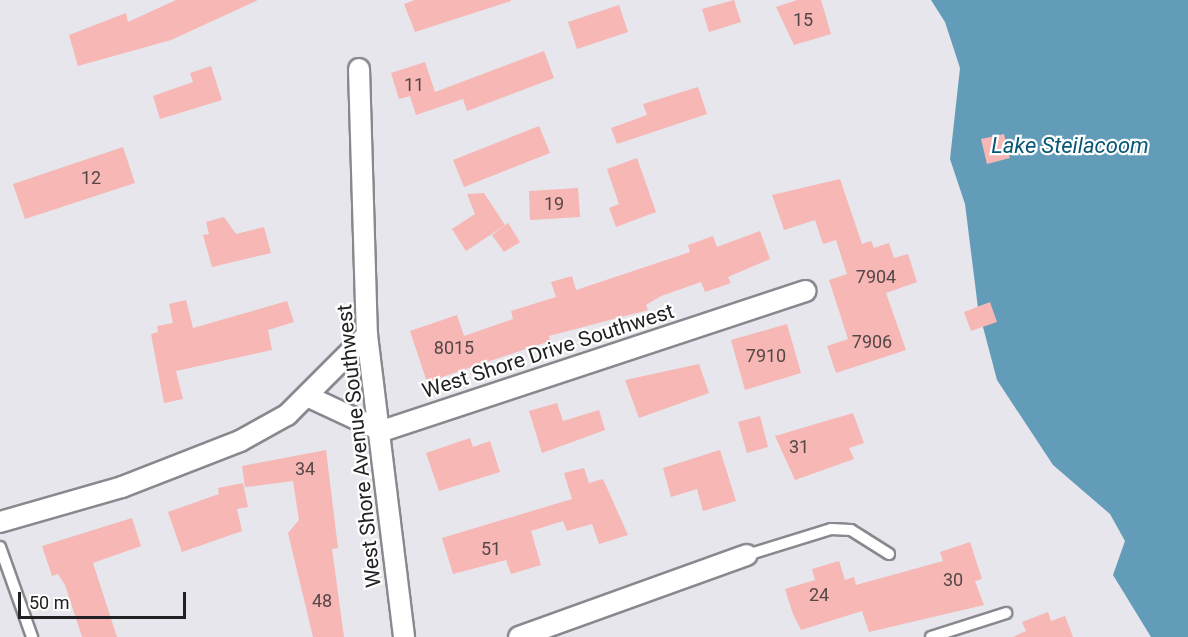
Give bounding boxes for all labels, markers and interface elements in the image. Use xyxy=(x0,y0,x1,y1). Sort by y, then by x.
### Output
house number: 15 xyxy=(793,9,813,31)
house number: 11 xyxy=(404,74,424,96)
water label: Lake Steilacoom xyxy=(991,133,1149,159)
house number: 12 xyxy=(81,167,101,189)
house number: 19 xyxy=(544,193,564,215)
house number: 7904 xyxy=(856,266,896,288)
street label: West Shore Drive Southwest xyxy=(419,298,677,404)
street label: West Shore Avenue Southwest xyxy=(332,303,386,589)
house number: 7906 xyxy=(852,331,892,353)
house number: 8015 xyxy=(434,337,474,359)
house number: 7910 xyxy=(746,345,786,367)
house number: 31 xyxy=(789,436,809,458)
house number: 34 xyxy=(295,458,315,480)
house number: 51 xyxy=(481,538,501,560)
house number: 30 xyxy=(943,569,963,591)
scale bar xyxy=(21,580,189,618)
house number: 24 xyxy=(809,584,829,606)
house number: 48 xyxy=(312,590,332,612)
text: 50 m xyxy=(29,592,69,613)

